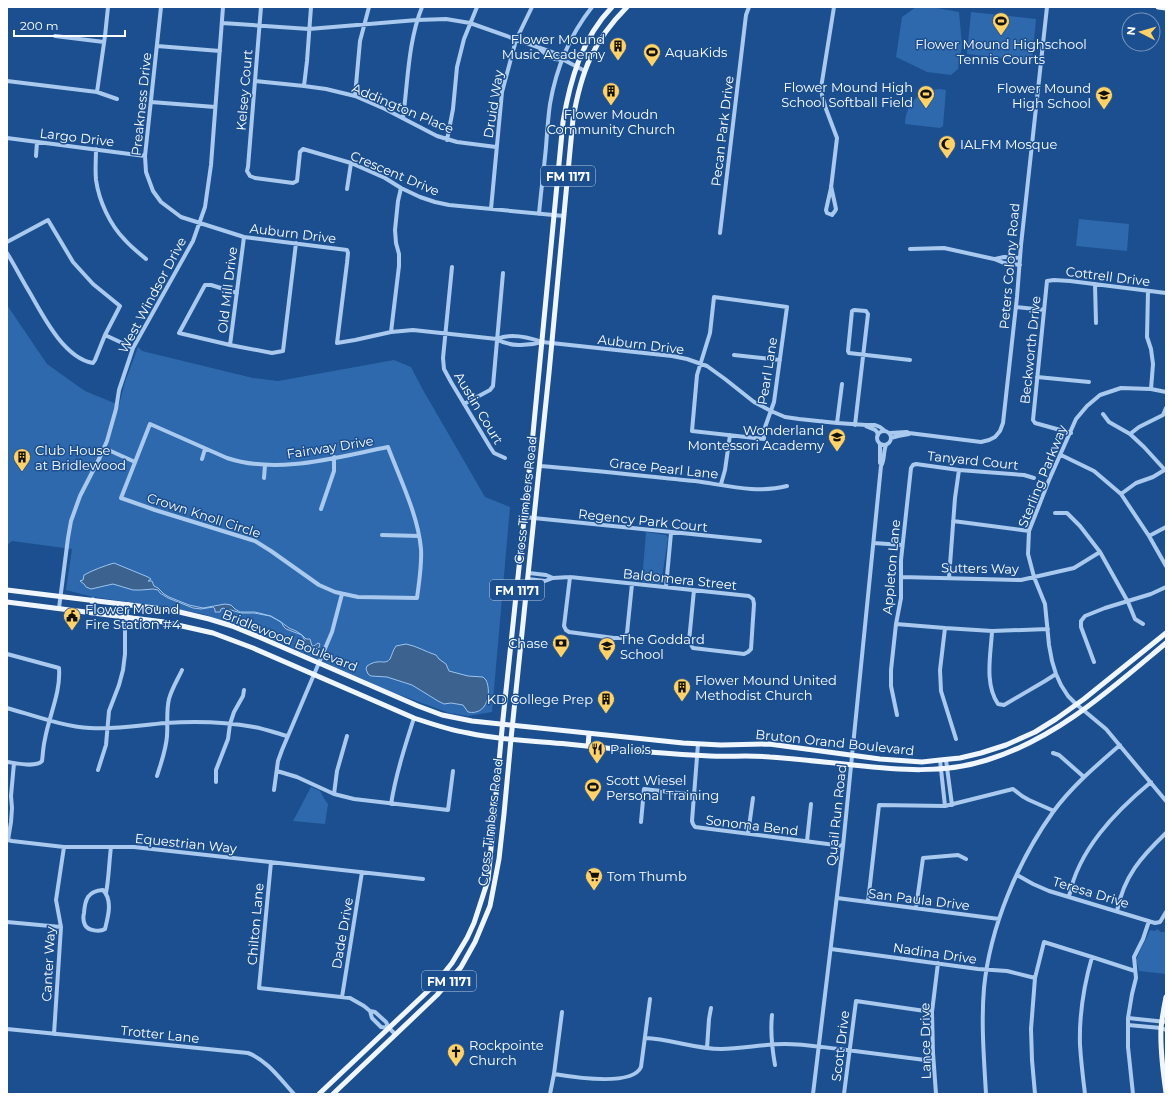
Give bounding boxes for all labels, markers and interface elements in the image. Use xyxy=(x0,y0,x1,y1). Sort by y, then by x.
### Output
sports icon: Flower Mound Highschool Tennis Courts xyxy=(991,11,1011,36)
scale bar xyxy=(14,12,125,38)
north arrow xyxy=(1121,12,1161,52)
text: 200 m xyxy=(20,18,59,33)
text: N xyxy=(1124,26,1138,36)
place label: Flower Mound Music Academy xyxy=(502,31,606,62)
building icon: Flower Mound Music Academy xyxy=(608,36,628,61)
place label: Flower Mound Highschool Tennis Courts xyxy=(915,36,1087,67)
sports icon: AquaKids xyxy=(642,42,662,67)
place label: AquaKids xyxy=(665,44,727,60)
street label: Kelsey Court xyxy=(232,49,256,131)
street label: Preakness Drive xyxy=(128,51,154,156)
street label: Druid Way xyxy=(480,68,506,139)
street label: Pecan Park Drive xyxy=(707,75,737,187)
street label: Addington Place xyxy=(350,79,456,137)
place label: Flower Mound High School Softball Field xyxy=(781,79,913,110)
place label: Flower Mound High School xyxy=(997,80,1091,111)
building icon: Flower Moudn Community Church xyxy=(601,81,621,106)
sports icon: Flower Mound High School Softball Field xyxy=(916,84,936,109)
school or university icon: Flower Mound High School xyxy=(1094,85,1114,110)
place label: Flower Moudn Community Church xyxy=(547,106,675,137)
street label: Largo Drive xyxy=(39,124,115,150)
mosque icon: IALFM Mosque xyxy=(937,134,957,159)
place label: IALFM Mosque xyxy=(960,136,1057,152)
street label: Crescent Drive xyxy=(348,147,442,199)
road number: FM 1171 xyxy=(541,166,595,186)
street label: Peters Colony Road xyxy=(996,202,1022,330)
street label: Auburn Drive xyxy=(249,220,337,246)
street label: West Windsor Drive xyxy=(115,234,189,356)
street label: Old Mill Drive xyxy=(214,246,240,334)
street label: Cottrell Drive xyxy=(1065,263,1151,289)
street label: Beckworth Drive xyxy=(1016,295,1044,405)
street label: Auburn Drive xyxy=(597,331,685,357)
street label: Pearl Lane xyxy=(754,336,780,406)
street label: Austin Court xyxy=(451,369,507,447)
place label: Wonderland Montessori Academy xyxy=(687,422,825,453)
street label: Sterling Parkway xyxy=(1014,422,1070,530)
school or university icon: Wonderland Montessori Academy xyxy=(827,427,847,452)
street label: Fairway Drive xyxy=(285,432,375,462)
street label: Cross Timbers Road xyxy=(510,435,540,565)
place label: Club House at Bridlewood xyxy=(35,442,126,473)
building icon: Club House at Bridlewood xyxy=(12,447,32,472)
street label: Tanyard Court xyxy=(927,447,1019,473)
street label: Grace Pearl Lane xyxy=(609,454,719,482)
street label: Crown Knoll Circle xyxy=(145,489,263,541)
street label: Regency Park Court xyxy=(577,505,709,535)
street label: Appleton Lane xyxy=(879,519,903,615)
street label: Sutters Way xyxy=(941,559,1020,577)
street label: Baldomera Street xyxy=(622,565,738,593)
road number: FM 1171 xyxy=(490,580,544,600)
place label: Flower Mound Fire Station #4 xyxy=(85,601,181,632)
public building icon: Flower Mound Fire Station #4 xyxy=(62,606,82,631)
street label: Bridlewood Boulevard xyxy=(220,606,360,674)
place label: The Goddard School xyxy=(620,631,705,662)
bank icon: Chase xyxy=(551,633,571,658)
place label: Chase xyxy=(508,635,548,651)
school or university icon: The Goddard School xyxy=(597,636,617,661)
place label: Flower Mound United Methodist Church xyxy=(695,672,837,703)
building icon: Flower Mound United Methodist Church xyxy=(672,677,692,702)
building icon: KD College Prep xyxy=(596,689,616,714)
place label: KD College Prep xyxy=(487,691,593,707)
street label: Bruton Orand Boulevard xyxy=(755,726,915,758)
restaurant icon: Palio's xyxy=(587,739,607,764)
place label: Palio's xyxy=(610,741,651,757)
street label: Cross Timbers Road xyxy=(474,757,506,887)
street label: Quail Run Road xyxy=(823,763,849,867)
place label: Scott Wiesel Personal Training xyxy=(606,772,719,803)
sports icon: Scott Wiesel Personal Training xyxy=(583,777,603,802)
street label: Sonoma Bend xyxy=(705,811,799,839)
street label: Equestrian Way xyxy=(134,830,239,856)
supermarket icon: Tom Thumb xyxy=(584,866,604,891)
place label: Tom Thumb xyxy=(607,868,687,884)
street label: Teresa Drive xyxy=(1051,873,1131,911)
street label: Chilton Lane xyxy=(243,882,267,966)
street label: San Paula Drive xyxy=(867,885,971,913)
street label: Dade Drive xyxy=(328,896,356,970)
street label: Canter Way xyxy=(38,925,58,1002)
street label: Nadina Drive xyxy=(892,939,978,967)
road number: FM 1171 xyxy=(422,971,476,991)
street label: Lance Drive xyxy=(916,1002,934,1079)
street label: Scott Drive xyxy=(828,1010,852,1082)
street label: Trotter Lane xyxy=(120,1022,200,1046)
place label: Rockpointe Church xyxy=(469,1037,544,1068)
church icon: Rockpointe Church xyxy=(446,1042,466,1067)

